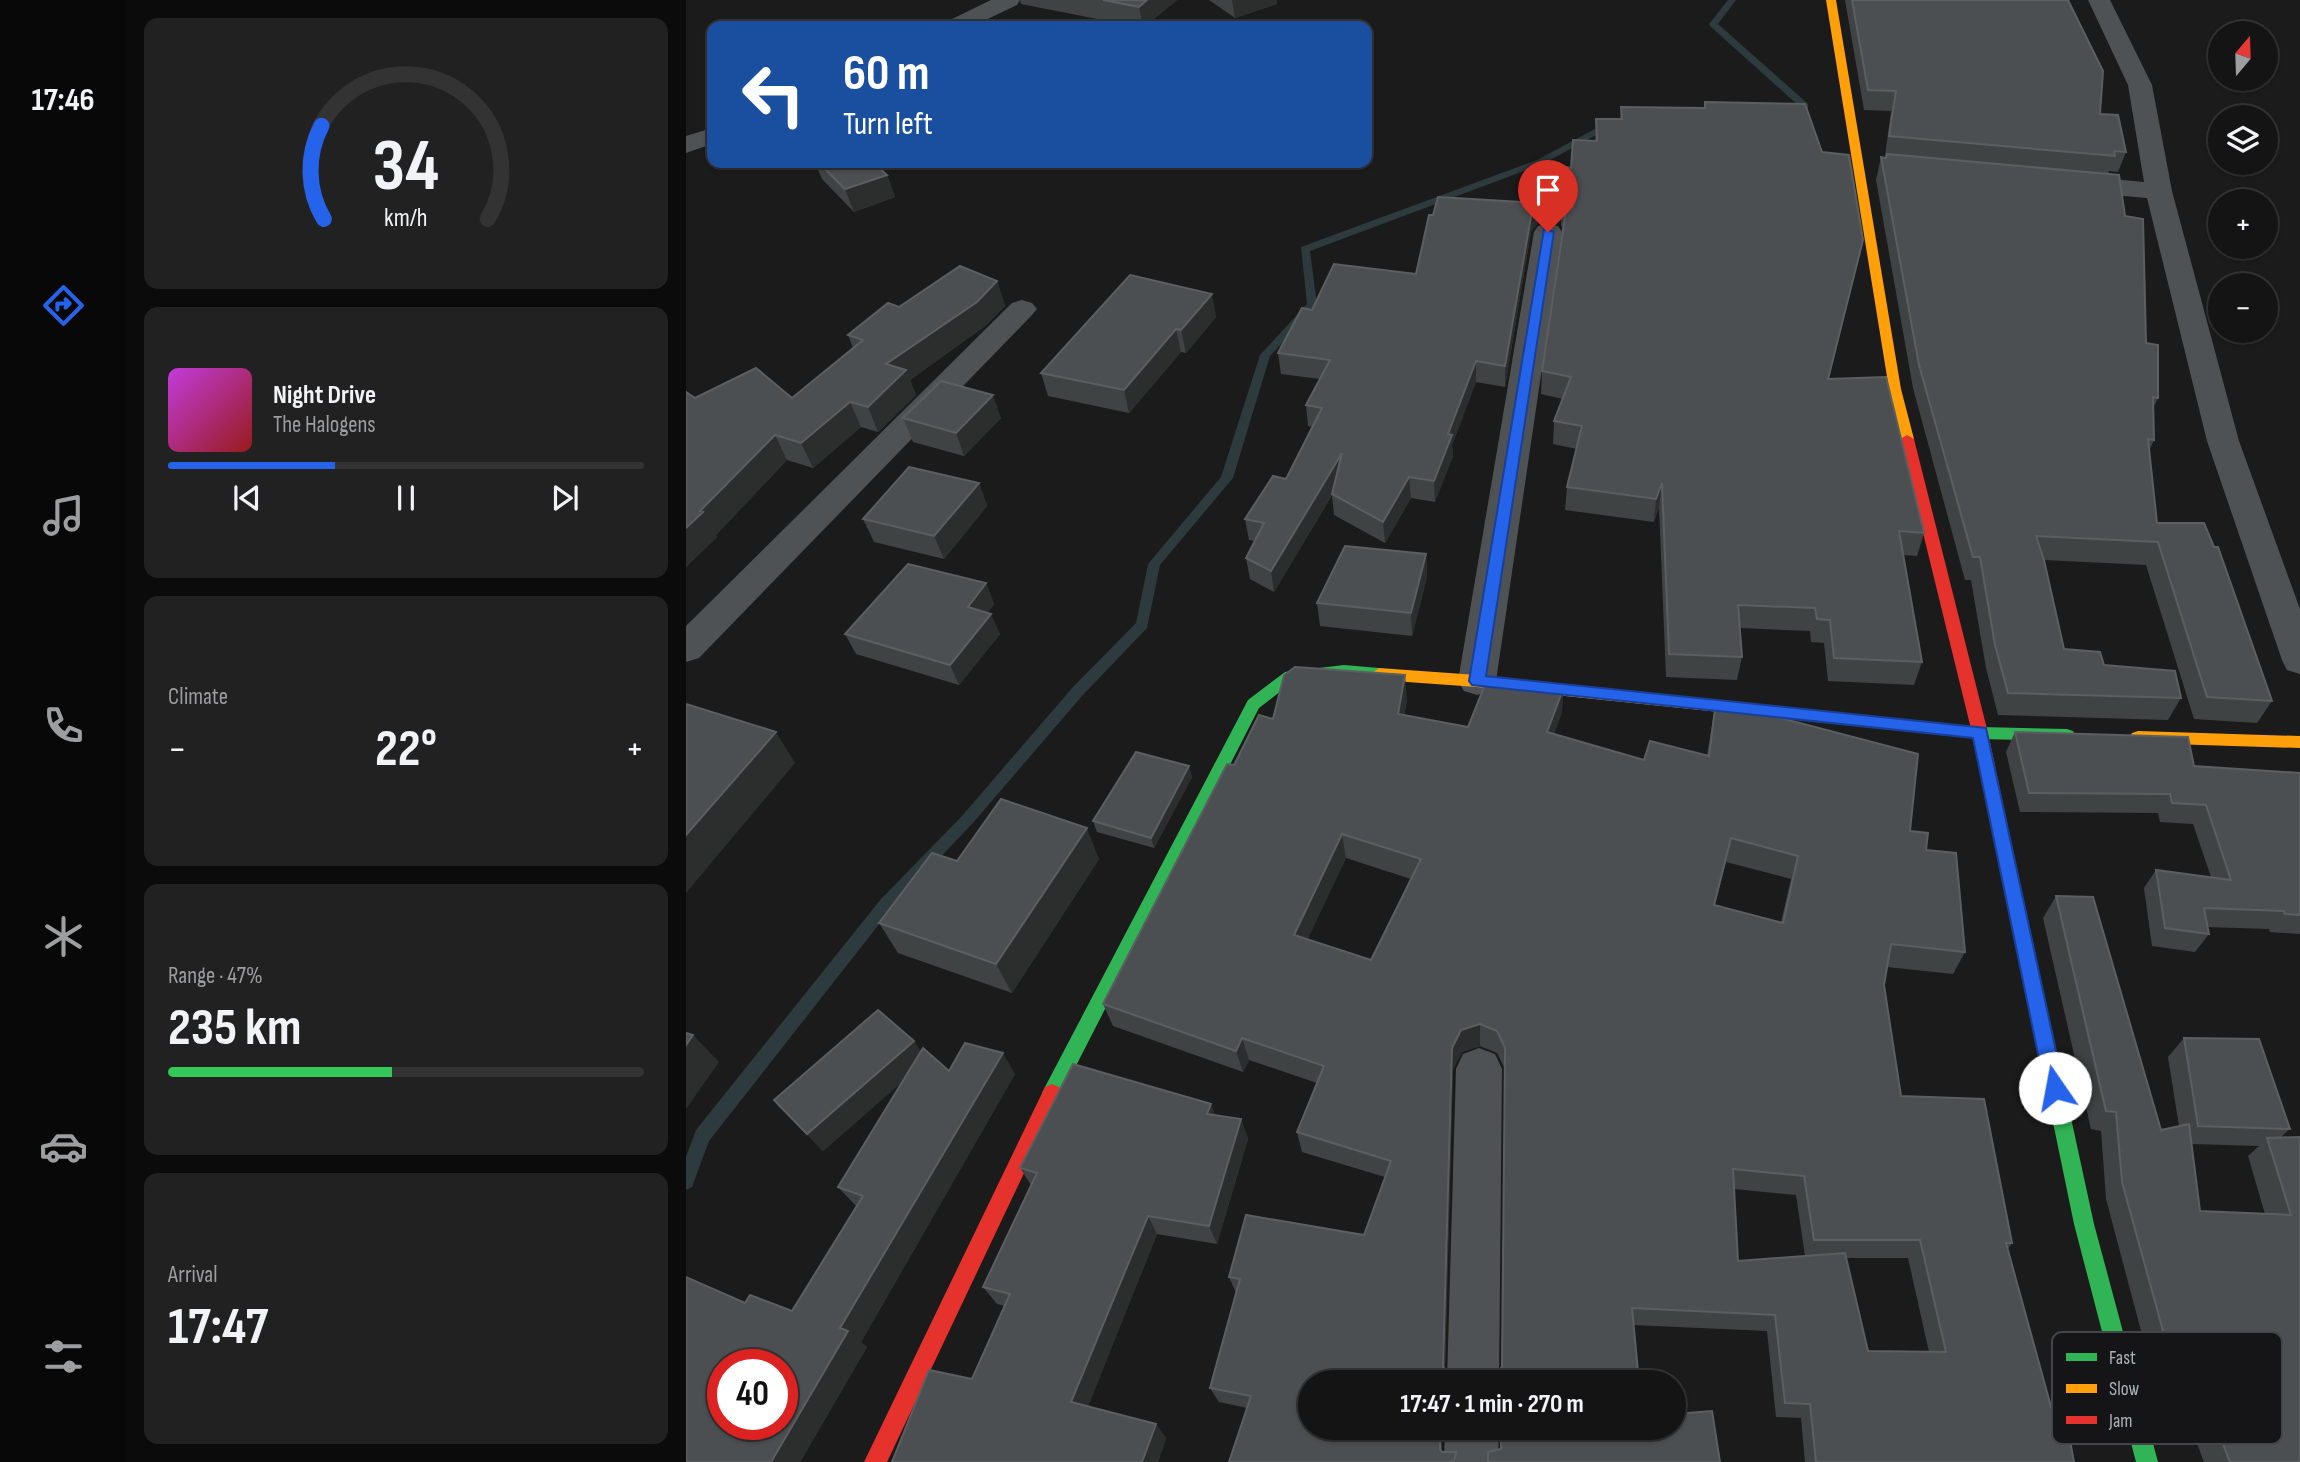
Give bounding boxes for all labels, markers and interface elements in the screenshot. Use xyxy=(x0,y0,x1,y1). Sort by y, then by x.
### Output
north arrow xyxy=(2208,21,2278,91)
map controls xyxy=(2208,21,2278,343)
text: 60 m xyxy=(843,45,930,104)
icon: left xyxy=(728,49,819,140)
text: 17:46 xyxy=(31,81,95,120)
text: Turn left xyxy=(843,105,933,144)
button: layers xyxy=(2208,105,2278,175)
text: 34 xyxy=(373,124,439,212)
pin xyxy=(1518,160,1578,232)
icon: arrive xyxy=(1529,171,1567,209)
button: + xyxy=(2208,189,2278,259)
text: km/h xyxy=(384,203,428,234)
button: − xyxy=(2208,273,2278,343)
icon: directions xyxy=(39,281,88,330)
text: Night Drive xyxy=(273,380,376,411)
text: The Halogens xyxy=(273,411,376,439)
icon: previous xyxy=(228,479,266,517)
icon: pause xyxy=(387,479,425,517)
icon: next xyxy=(546,479,584,517)
icon: music xyxy=(39,491,88,540)
text: Climate xyxy=(168,683,228,711)
icon: phone xyxy=(39,701,88,750)
text: 22° xyxy=(375,718,437,781)
text: − xyxy=(168,727,187,772)
text: + xyxy=(625,727,644,772)
icon: climate xyxy=(39,912,88,961)
text: Range · 47% xyxy=(168,962,263,990)
text: 235 km xyxy=(168,997,302,1060)
position arrow xyxy=(2018,1051,2092,1125)
icon: car xyxy=(39,1122,88,1171)
text: Arrival xyxy=(168,1261,217,1289)
text: 17:47 xyxy=(168,1296,268,1359)
icon: filters xyxy=(39,1332,88,1381)
legend xyxy=(2052,1332,2282,1444)
text: Fast xyxy=(2109,1347,2136,1370)
speed limit sign: 40 xyxy=(707,1349,798,1440)
text: Slow xyxy=(2109,1378,2139,1401)
text: 17:47 · 1 min · 270 m xyxy=(1400,1389,1584,1420)
text: Jam xyxy=(2108,1410,2132,1433)

